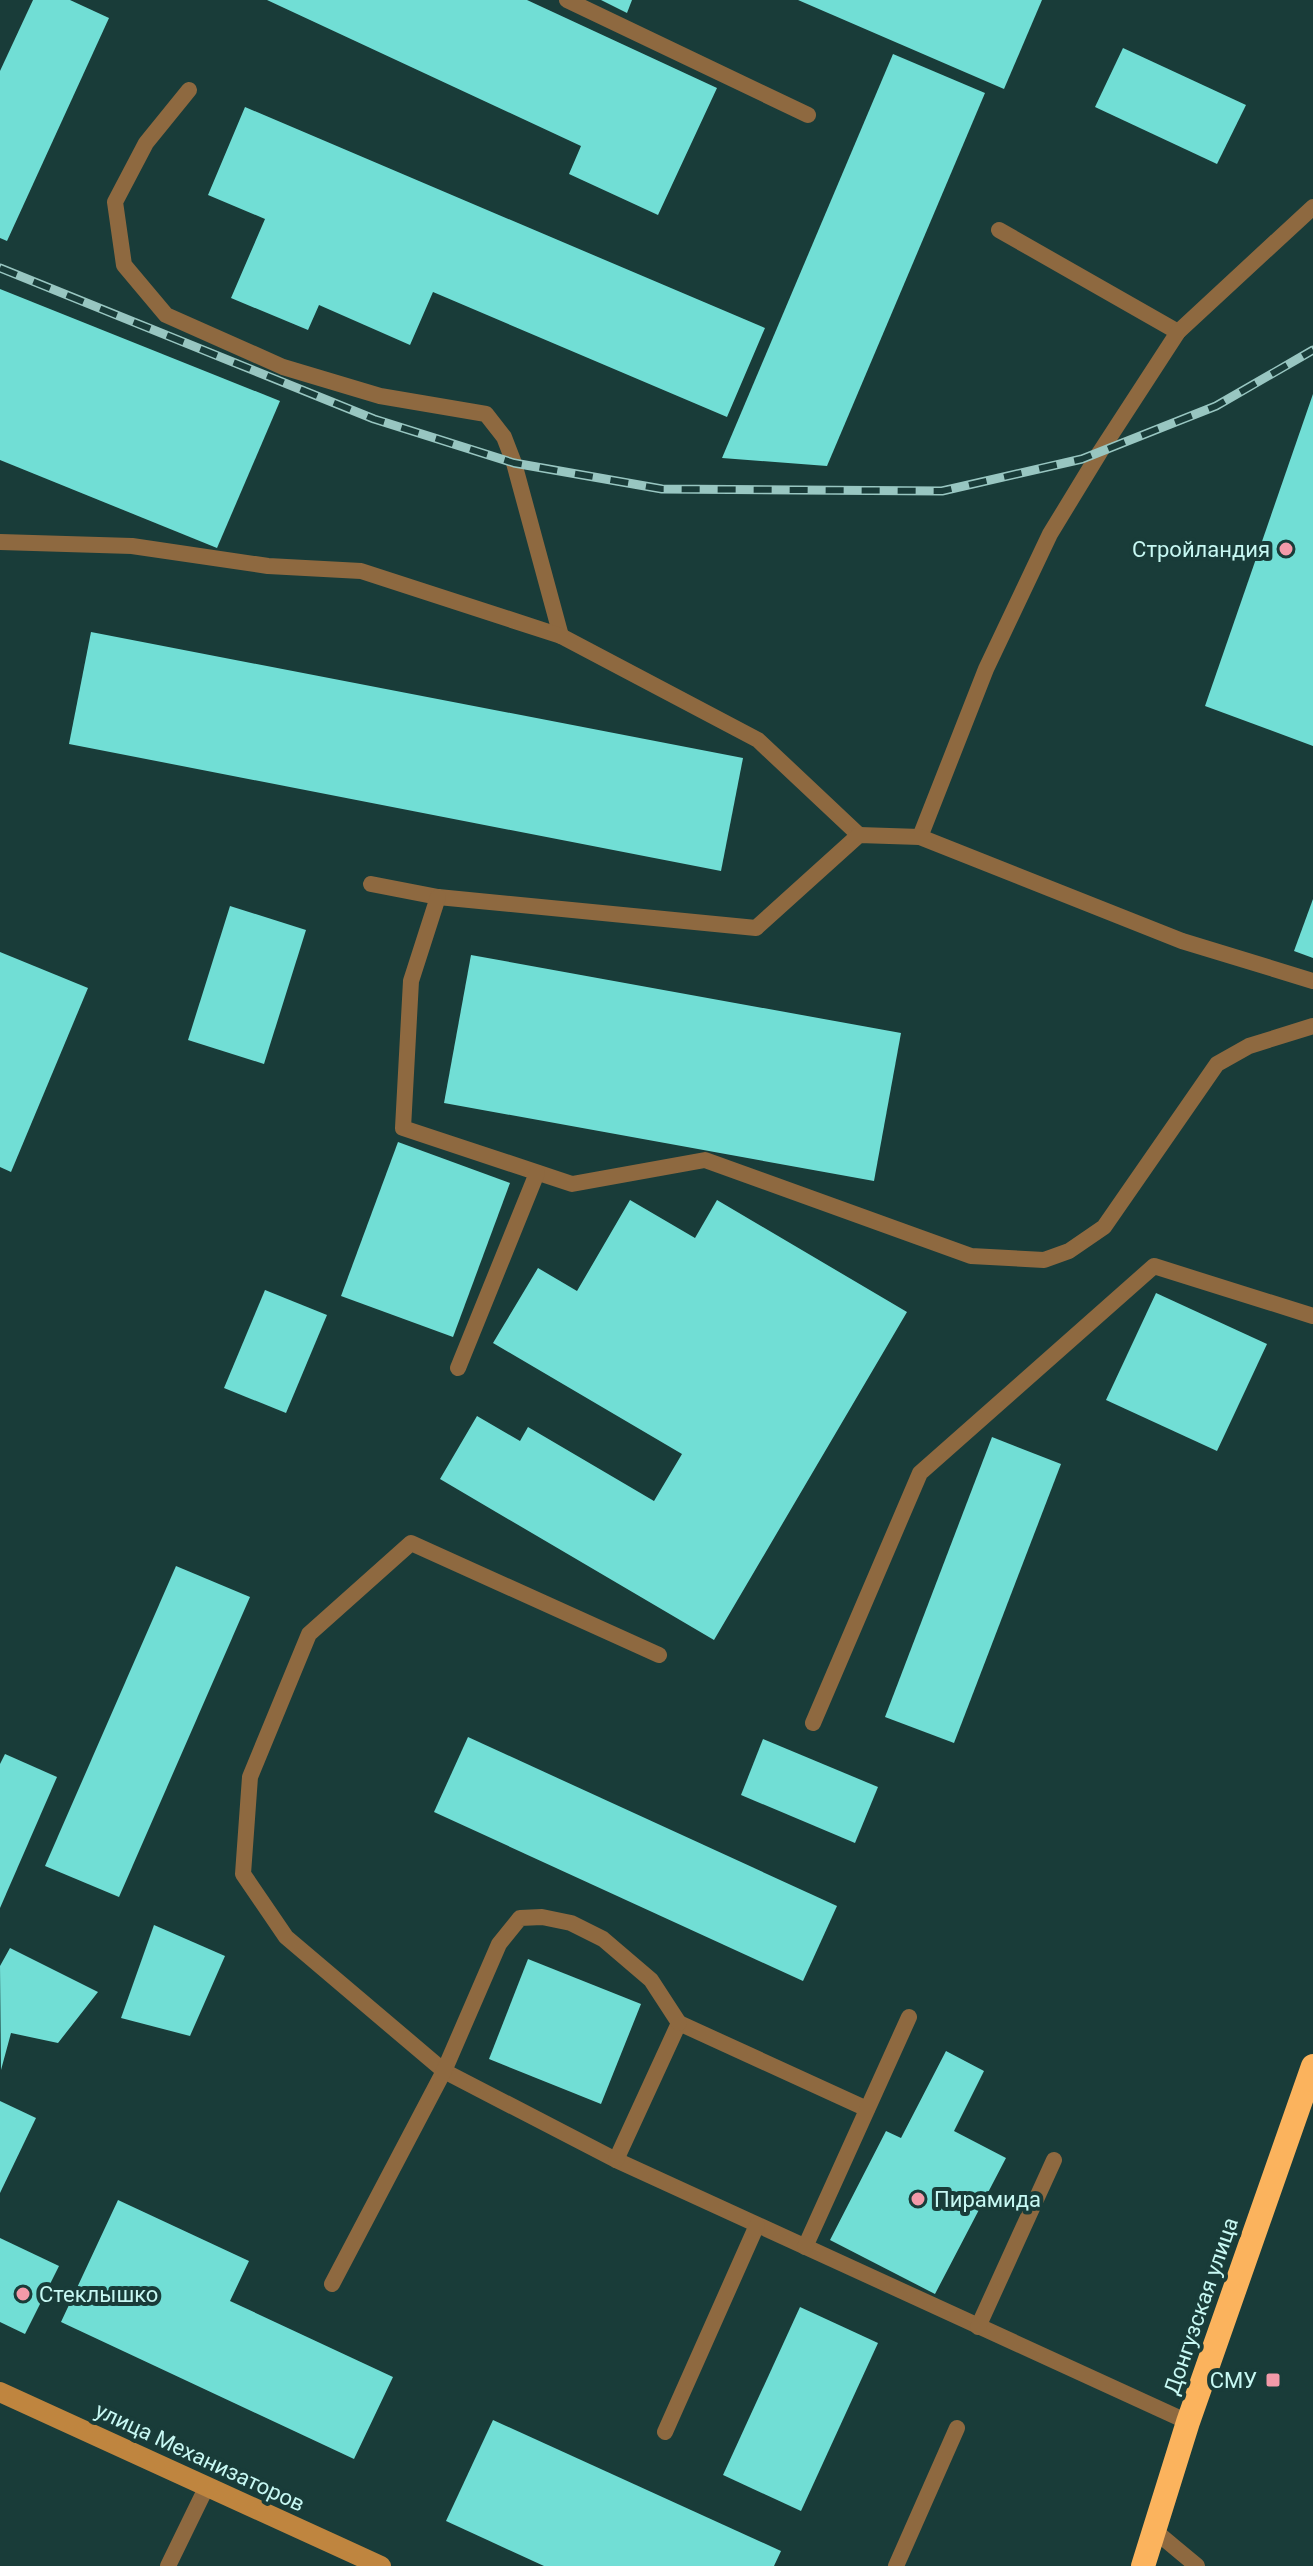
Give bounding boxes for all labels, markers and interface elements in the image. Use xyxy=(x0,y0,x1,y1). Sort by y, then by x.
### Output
place label: Стройландия xyxy=(1132,537,1270,562)
marker: Стройландия xyxy=(1277,540,1295,558)
place label: Пирамида xyxy=(934,2187,1041,2212)
marker: Пирамида xyxy=(909,2190,927,2208)
street label: Донгузская улица xyxy=(1159,2214,1243,2398)
place label: Стеклышко xyxy=(39,2282,158,2307)
marker: Стеклышко xyxy=(14,2285,32,2303)
place label: СМУ xyxy=(1210,2368,1257,2393)
marker: СМУ xyxy=(1264,2371,1282,2389)
street label: улица Механизаторов xyxy=(91,2397,309,2517)

